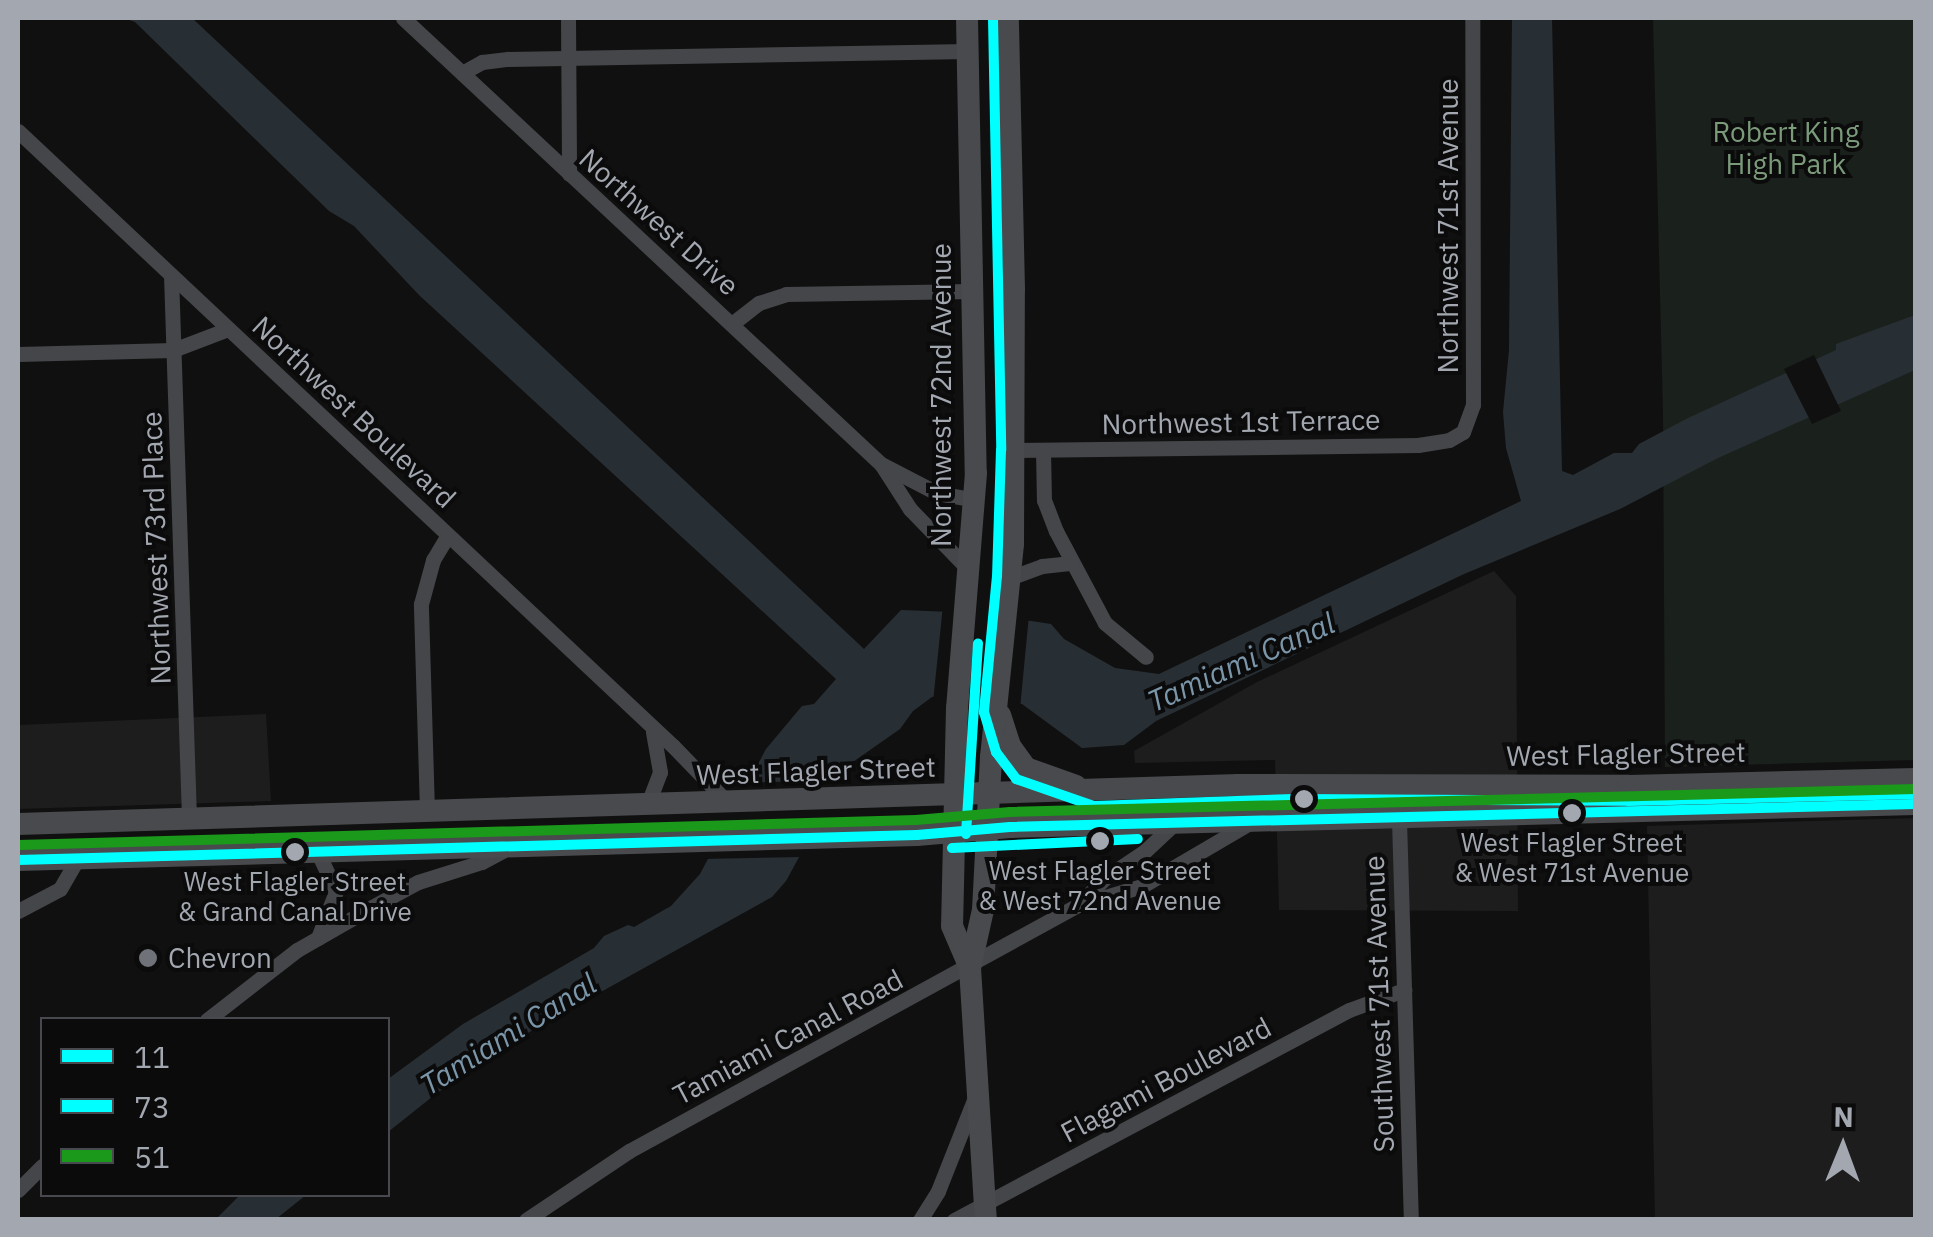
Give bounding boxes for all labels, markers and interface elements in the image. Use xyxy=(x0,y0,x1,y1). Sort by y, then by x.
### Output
street label: Northwest 71st Avenue xyxy=(1431,78,1465,374)
park label: Robert King High Park xyxy=(1712,115,1860,181)
street label: Northwest Drive xyxy=(572,142,746,302)
street label: Northwest 72nd Avenue xyxy=(924,243,958,547)
street label: Northwest Boulevard xyxy=(245,309,463,515)
street label: Northwest 1st Terrace xyxy=(1101,403,1381,441)
street label: Northwest 73rd Place xyxy=(134,411,178,685)
water label: Tamiami Canal xyxy=(1142,605,1340,719)
street label: West Flagler Street xyxy=(1506,735,1746,773)
street label: West Flagler Street xyxy=(696,750,936,792)
unlabelled marker xyxy=(1294,789,1314,809)
marker: West Flagler Street & West 71st Avenue xyxy=(1562,803,1582,823)
place label: West Flagler Street & West 71st Avenue xyxy=(1455,827,1689,888)
marker: West Flagler Street & West 72nd Avenue xyxy=(1090,831,1110,851)
marker: West Flagler Street & Grand Canal Drive xyxy=(285,842,305,862)
place label: West Flagler Street & West 72nd Avenue xyxy=(979,855,1221,916)
street label: Southwest 71st Avenue xyxy=(1357,855,1401,1153)
place label: West Flagler Street & Grand Canal Drive xyxy=(178,866,412,928)
place label: Chevron xyxy=(168,941,272,975)
marker: Chevron xyxy=(137,947,159,969)
street label: Tamiami Canal Road xyxy=(667,962,909,1112)
water label: Tamiami Canal xyxy=(413,965,603,1103)
street label: Flagami Boulevard xyxy=(1055,1010,1277,1150)
legend xyxy=(40,1017,390,1197)
text: 11 xyxy=(134,1037,170,1076)
text: 73 xyxy=(134,1087,170,1126)
north arrow xyxy=(1793,1097,1893,1197)
text: N xyxy=(1833,1098,1854,1135)
text: 51 xyxy=(134,1137,170,1176)

